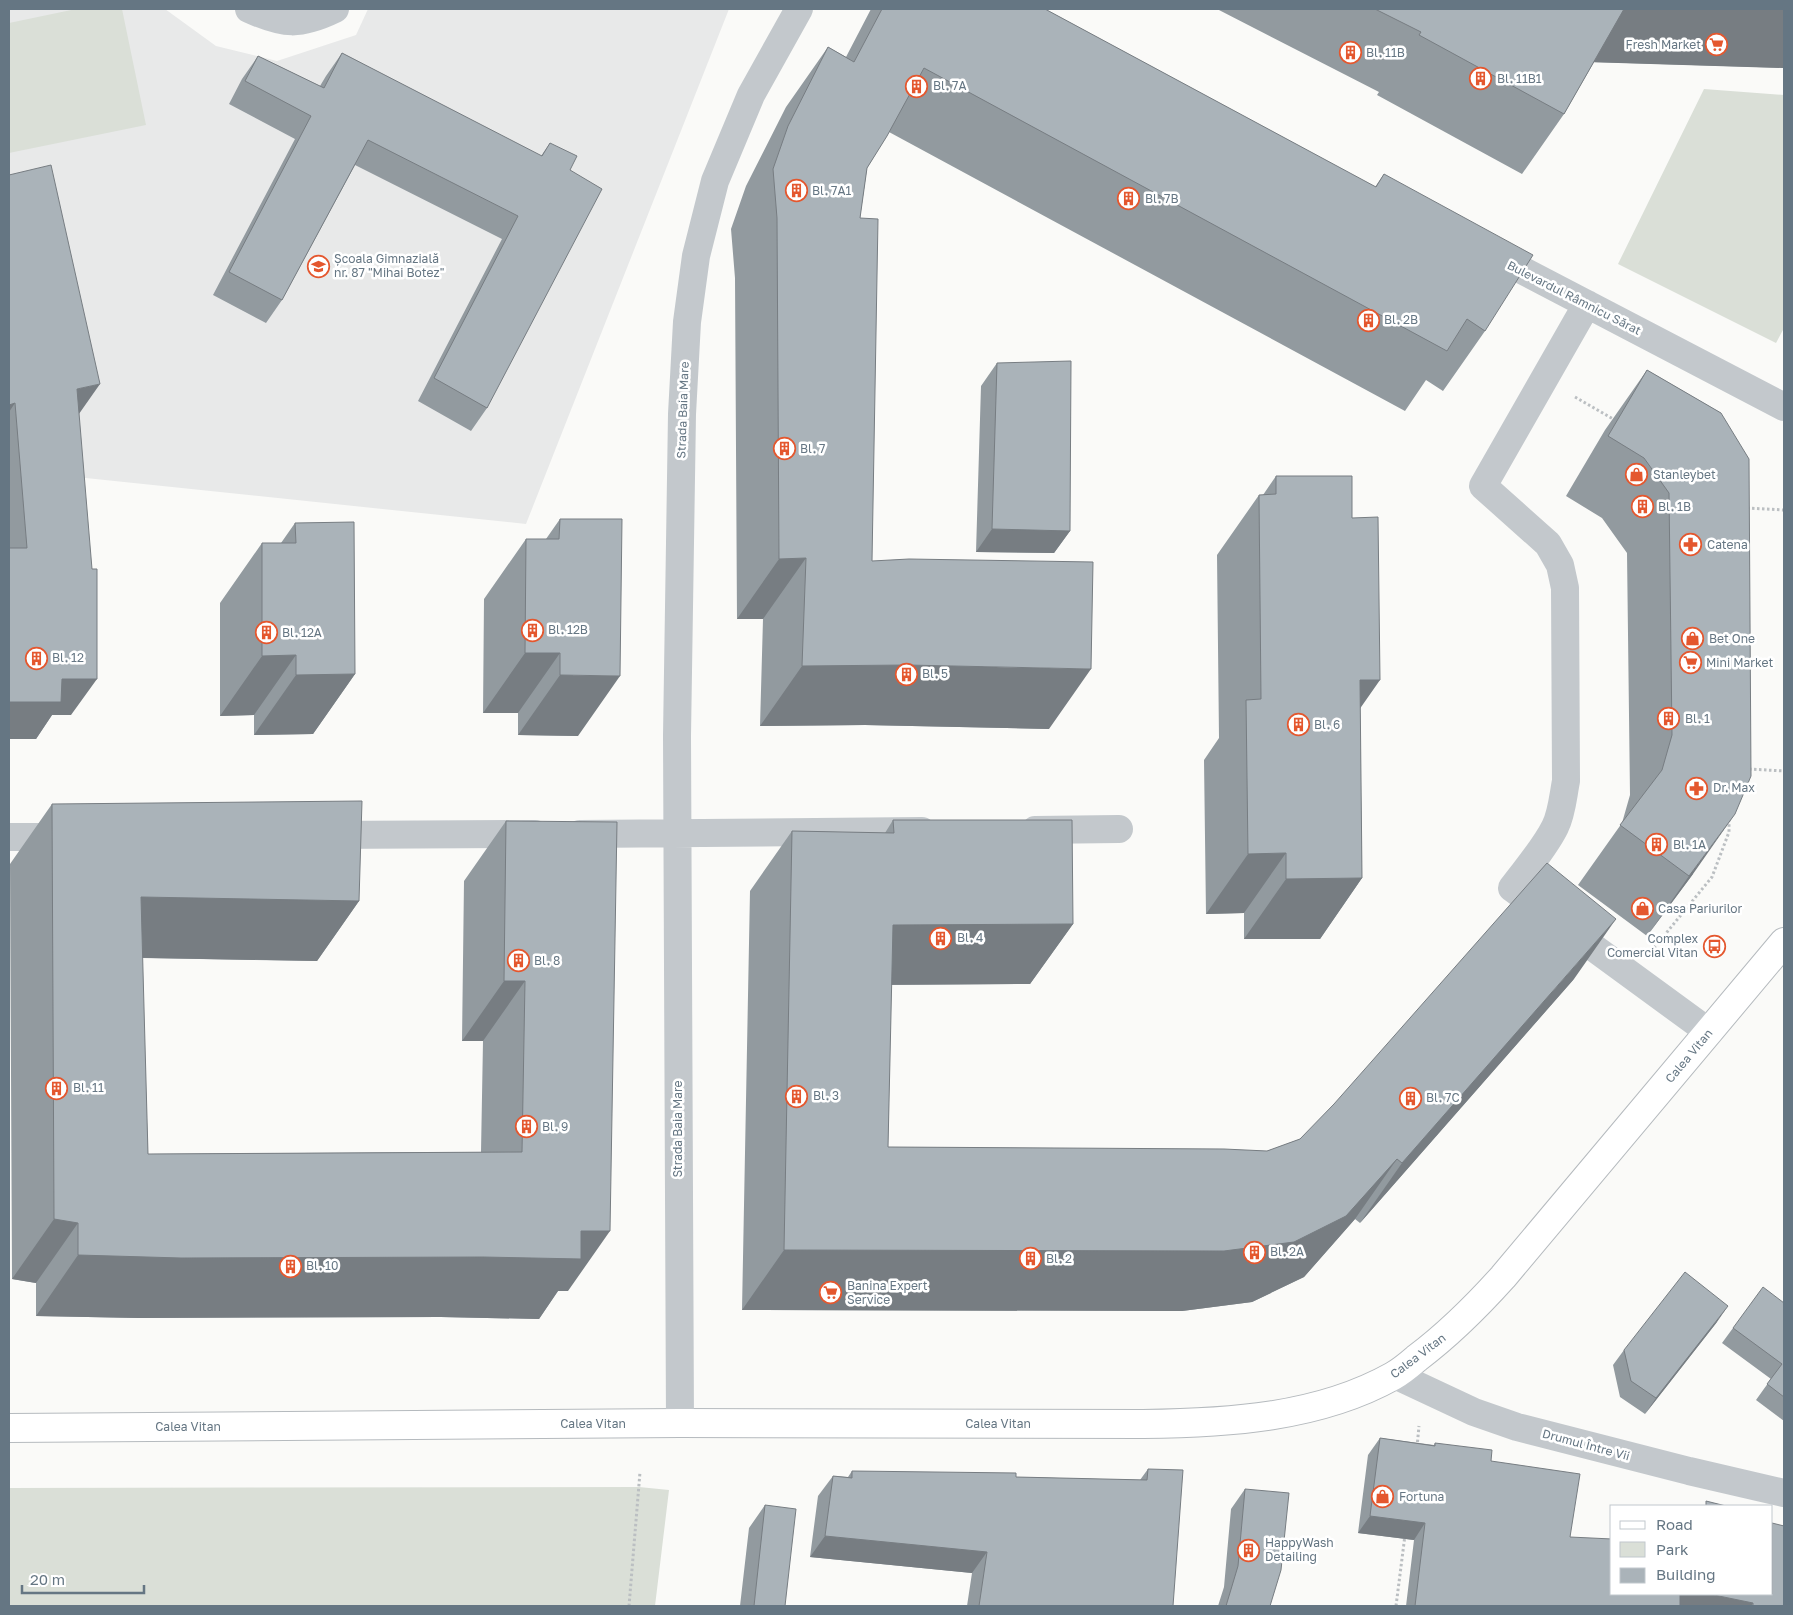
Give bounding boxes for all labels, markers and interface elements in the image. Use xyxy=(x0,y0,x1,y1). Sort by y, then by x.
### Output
supermarket icon: Fresh Market xyxy=(1705,33,1729,57)
place label: Fresh Market xyxy=(1626,37,1701,52)
building icon: Bl. 11B xyxy=(1338,41,1362,65)
place label: Bl. 11B xyxy=(1366,45,1405,60)
building icon: Bl. 11B1 xyxy=(1469,67,1493,91)
place label: Bl. 11B1 xyxy=(1497,71,1542,86)
building icon: Bl. 7A xyxy=(905,74,929,98)
place label: Bl. 7A xyxy=(933,78,966,93)
building icon: Bl. 7A1 xyxy=(784,179,808,203)
place label: Bl. 7A1 xyxy=(812,183,851,198)
building icon: Bl. 7B xyxy=(1117,187,1141,211)
place label: Bl. 7B xyxy=(1145,191,1178,206)
place label: Școala Gimnazială nr. 87 "Mihai Botez" xyxy=(334,251,445,280)
school or university icon: Școala Gimnazială nr. 87 "Mihai Botez" xyxy=(306,254,330,278)
street label: Bulevardul Râmnicu Sărat xyxy=(1505,257,1644,338)
building icon: Bl. 2B xyxy=(1356,308,1380,332)
place label: Bl. 2B xyxy=(1384,312,1418,327)
street label: Strada Baia Mare xyxy=(673,361,692,459)
building icon: Bl. 7 xyxy=(772,437,796,461)
place label: Bl. 7 xyxy=(800,441,825,456)
shop icon: Stanleybet xyxy=(1625,463,1649,487)
place label: Stanleybet xyxy=(1653,467,1716,482)
building icon: Bl. 1B xyxy=(1630,495,1654,519)
place label: Bl. 1B xyxy=(1658,499,1691,514)
pharmacy icon: Catena xyxy=(1679,533,1703,557)
place label: Catena xyxy=(1707,537,1748,552)
building icon: Bl. 12B xyxy=(520,618,544,642)
building icon: Bl. 12A xyxy=(254,621,278,645)
place label: Bl. 12B xyxy=(548,622,588,637)
place label: Bl. 12A xyxy=(282,625,322,640)
shop icon: Bet One xyxy=(1681,627,1705,651)
place label: Bet One xyxy=(1709,631,1755,646)
building icon: Bl. 12 xyxy=(24,646,48,670)
place label: Bl. 12 xyxy=(52,650,84,665)
supermarket icon: Mini Market xyxy=(1678,651,1702,675)
place label: Mini Market xyxy=(1706,655,1773,670)
building icon: Bl. 5 xyxy=(894,662,918,686)
place label: Bl. 5 xyxy=(922,666,948,681)
building icon: Bl. 1 xyxy=(1657,707,1681,731)
place label: Bl. 1 xyxy=(1685,711,1710,726)
building icon: Bl. 6 xyxy=(1286,713,1310,737)
place label: Bl. 6 xyxy=(1314,717,1340,732)
pharmacy icon: Dr. Max xyxy=(1685,776,1709,800)
place label: Dr. Max xyxy=(1713,780,1755,795)
building icon: Bl. 1A xyxy=(1645,833,1669,857)
place label: Bl. 1A xyxy=(1673,837,1706,852)
shop icon: Casa Pariurilor xyxy=(1630,897,1654,921)
place label: Casa Pariurilor xyxy=(1658,901,1743,916)
building icon: Bl. 4 xyxy=(929,926,953,950)
place label: Bl. 4 xyxy=(957,930,983,945)
place label: Complex Comercial Vitan xyxy=(1607,931,1698,960)
bus stop icon: Complex Comercial Vitan xyxy=(1702,934,1726,958)
building icon: Bl. 8 xyxy=(506,949,530,973)
place label: Bl. 8 xyxy=(534,953,560,968)
street label: Calea Vitan xyxy=(1662,1026,1715,1086)
building icon: Bl. 11 xyxy=(45,1076,69,1100)
place label: Bl. 11 xyxy=(73,1080,104,1095)
street label: Strada Baia Mare xyxy=(670,1080,685,1178)
building icon: Bl. 3 xyxy=(785,1084,809,1108)
building icon: Bl. 7C xyxy=(1398,1086,1422,1110)
place label: Bl. 3 xyxy=(813,1088,839,1103)
place label: Bl. 7C xyxy=(1426,1090,1460,1105)
building icon: Bl. 9 xyxy=(514,1115,538,1139)
place label: Bl. 9 xyxy=(542,1119,568,1134)
building icon: Bl. 2A xyxy=(1242,1240,1266,1264)
place label: Bl. 2A xyxy=(1270,1244,1304,1259)
building icon: Bl. 2 xyxy=(1018,1247,1042,1271)
place label: Bl. 2 xyxy=(1046,1251,1072,1266)
building icon: Bl. 10 xyxy=(278,1254,302,1278)
place label: Bl. 10 xyxy=(306,1258,338,1273)
place label: Banina Expert Service xyxy=(847,1278,928,1307)
supermarket icon: Banina Expert Service xyxy=(819,1281,843,1305)
street label: Calea Vitan xyxy=(1387,1330,1448,1381)
street label: Calea Vitan xyxy=(560,1416,626,1431)
street label: Calea Vitan xyxy=(965,1416,1031,1431)
street label: Calea Vitan xyxy=(155,1419,221,1434)
street label: Drumul Între Vii xyxy=(1541,1426,1631,1463)
shop icon: Fortuna xyxy=(1371,1485,1395,1509)
place label: Fortuna xyxy=(1399,1489,1444,1504)
legend xyxy=(1610,1505,1773,1595)
text: Road xyxy=(1656,1515,1693,1533)
place label: HappyWash Detailing xyxy=(1265,1535,1334,1564)
building icon: HappyWash Detailing xyxy=(1237,1538,1261,1562)
text: Park xyxy=(1656,1540,1689,1558)
scale bar xyxy=(22,1562,145,1594)
text: Building xyxy=(1656,1565,1716,1583)
text: 20 m xyxy=(30,1570,65,1588)

